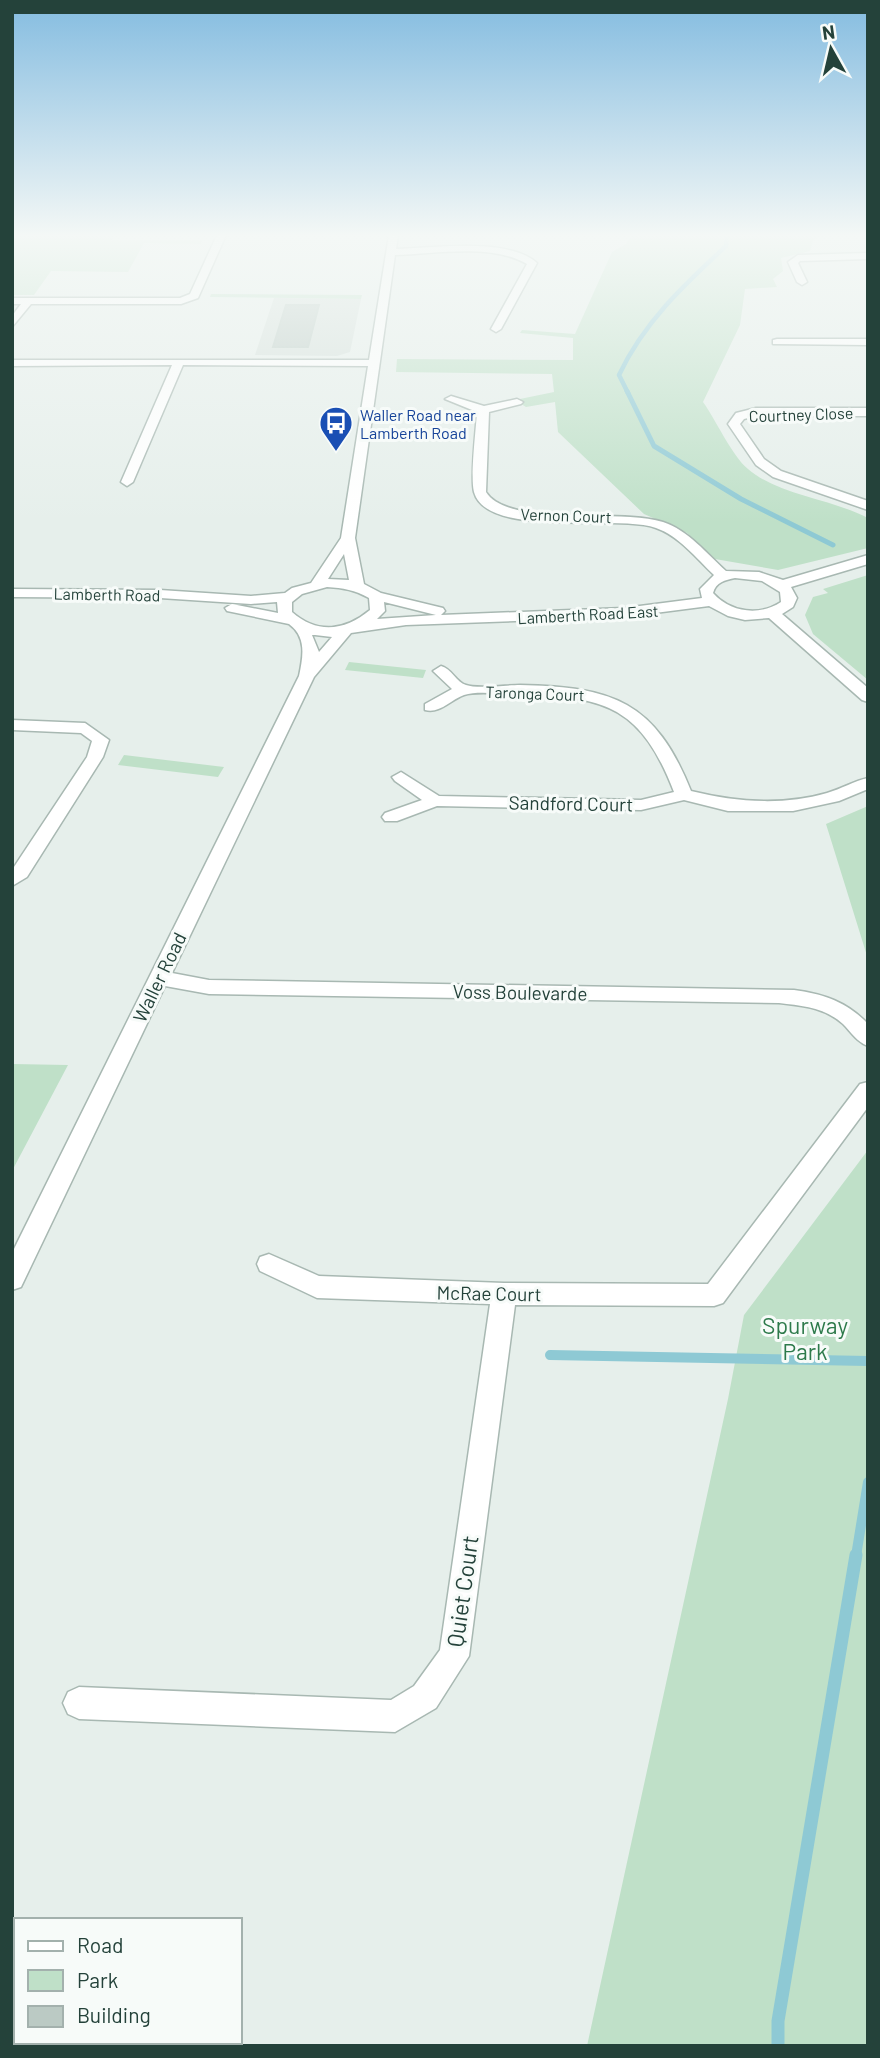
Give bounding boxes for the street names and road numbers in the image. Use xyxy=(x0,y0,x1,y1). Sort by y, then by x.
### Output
street label: Courtney Close xyxy=(748,403,854,425)
street label: Vernon Court xyxy=(520,504,612,526)
street label: Lamberth Road xyxy=(53,584,161,604)
street label: Lamberth Road East xyxy=(517,601,659,627)
street label: Taronga Court xyxy=(485,682,585,704)
street label: Sandford Court xyxy=(508,790,634,816)
street label: Waller Road xyxy=(127,928,191,1026)
street label: Voss Boulevarde xyxy=(452,979,588,1005)
street label: McRae Court xyxy=(436,1281,542,1305)
street label: Quiet Court xyxy=(440,1533,484,1649)

